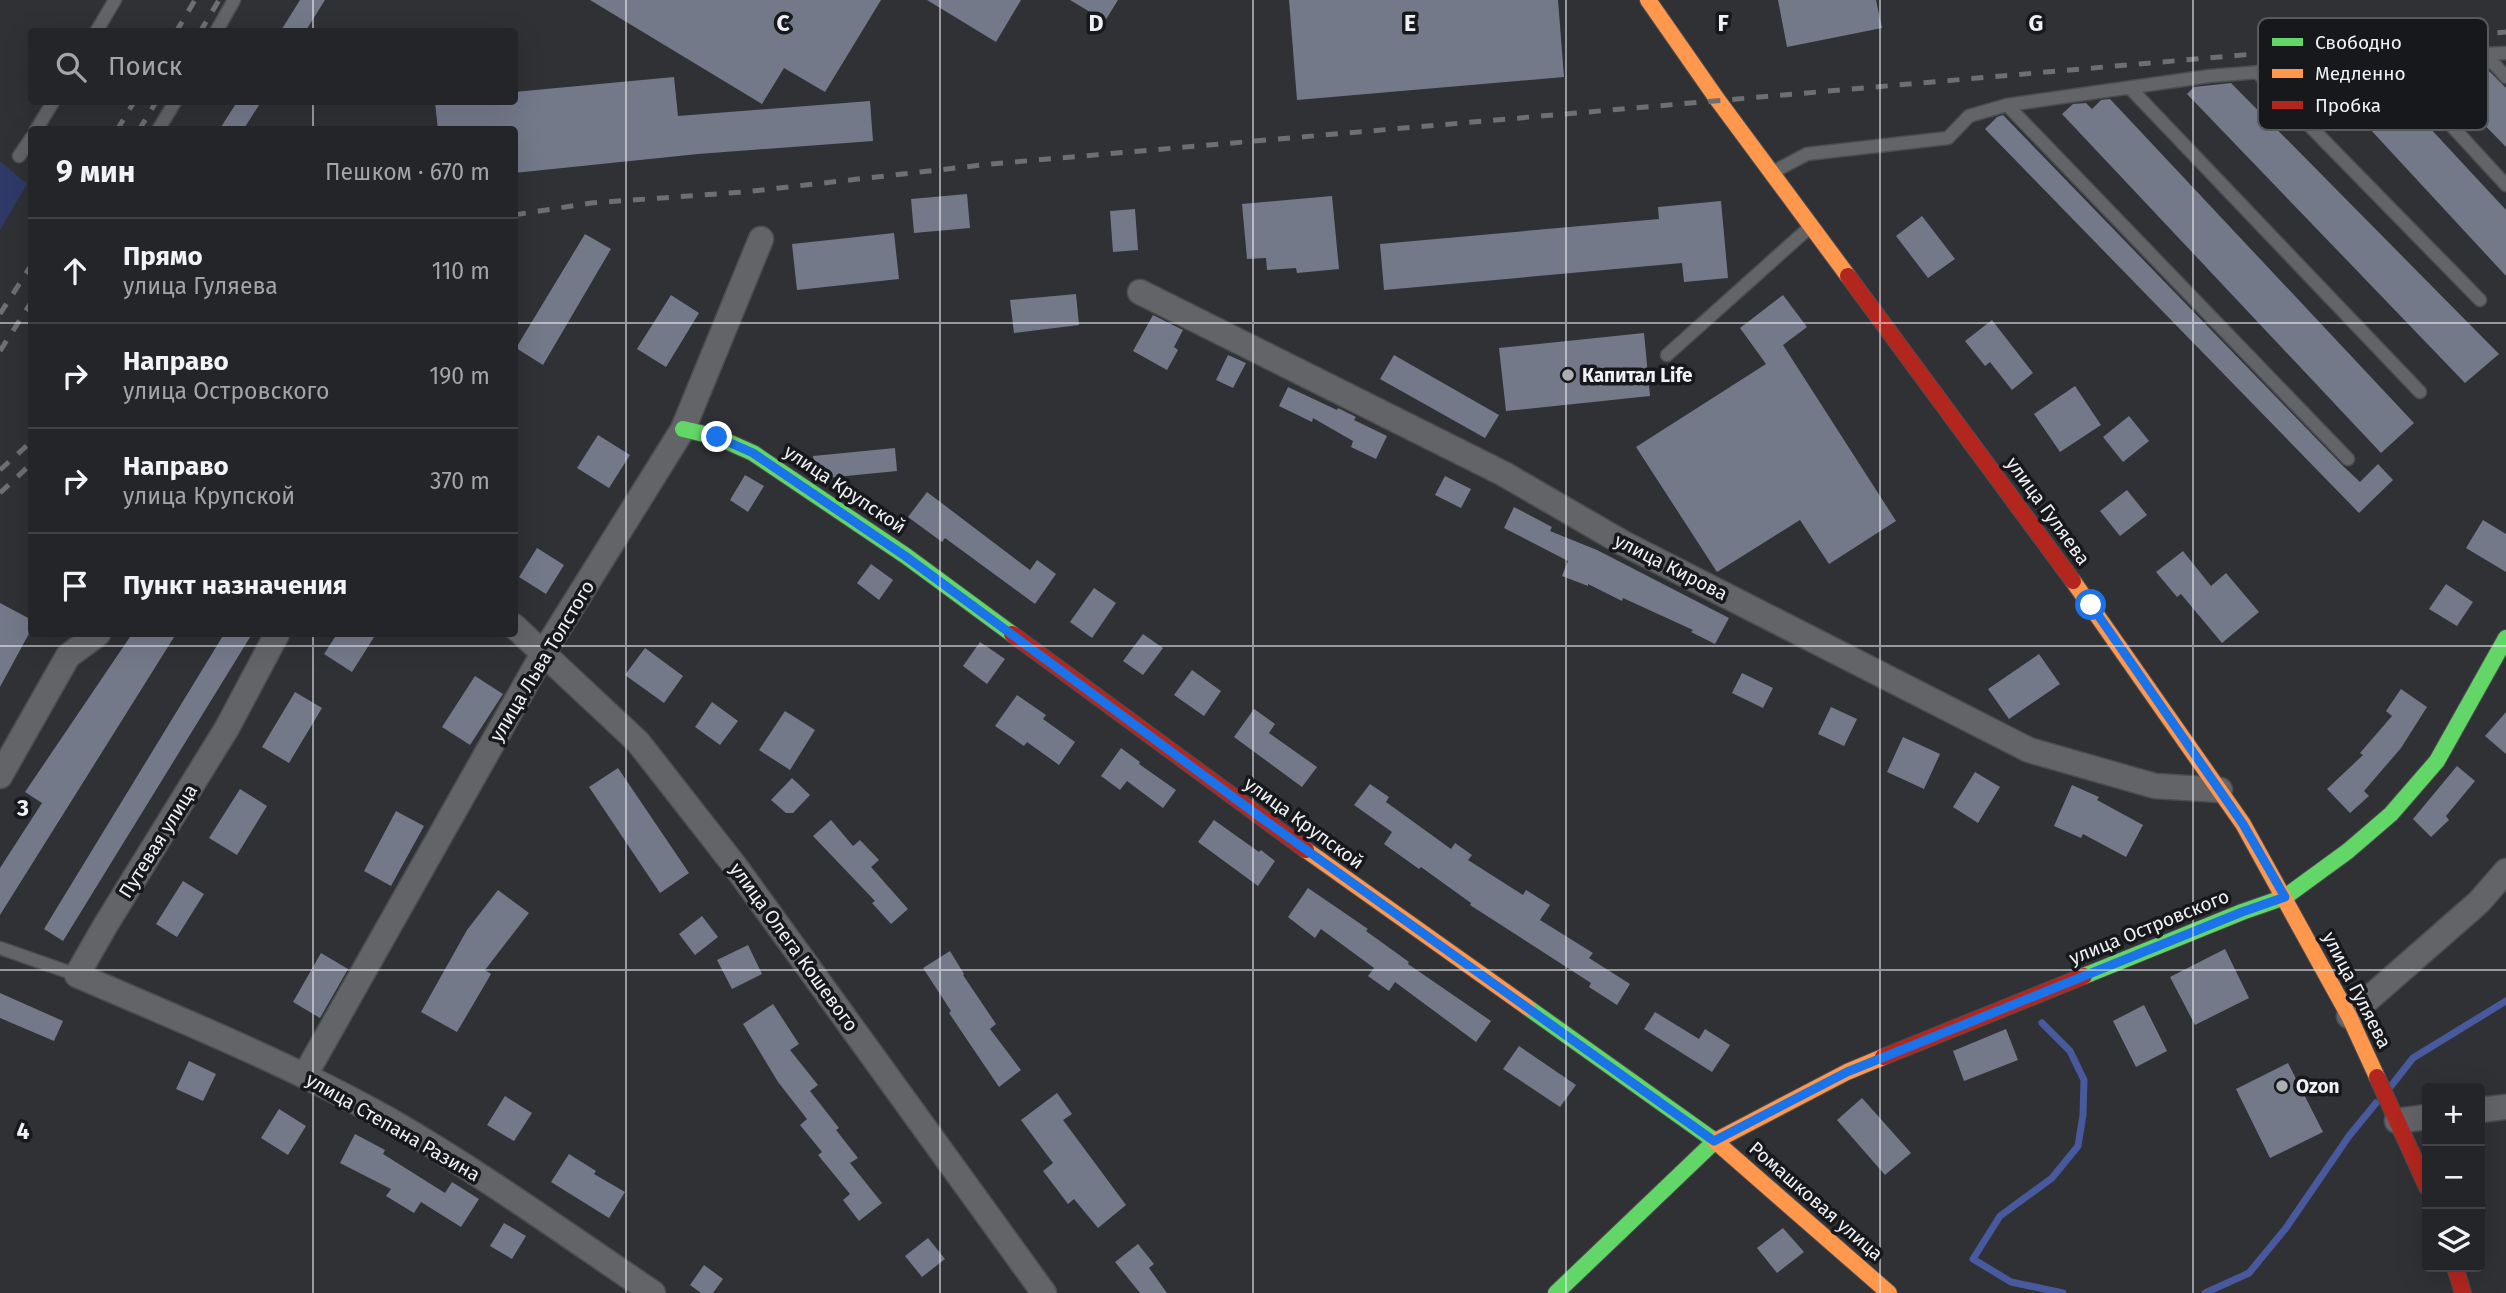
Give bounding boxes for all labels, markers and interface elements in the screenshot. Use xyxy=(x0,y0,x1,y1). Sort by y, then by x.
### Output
text: C xyxy=(776,9,790,37)
text: D xyxy=(1089,9,1104,37)
text: E xyxy=(1404,9,1416,37)
text: F xyxy=(1717,9,1729,37)
text: G xyxy=(2029,9,2043,37)
legend xyxy=(2258,18,2488,130)
search box xyxy=(28,28,518,105)
text: Свободно xyxy=(2315,31,2402,54)
icon: search xyxy=(52,48,90,86)
text: Поиск xyxy=(108,51,182,82)
text: Медленно xyxy=(2315,62,2406,85)
text: Пробка xyxy=(2315,94,2381,117)
text: 9 мин xyxy=(56,154,135,190)
text: Пешком · 670 m xyxy=(325,158,490,186)
text: Прямо xyxy=(123,241,203,272)
icon: ahead xyxy=(56,252,94,290)
text: 110 m xyxy=(432,257,490,285)
text: улица Гуляева xyxy=(123,272,278,300)
text: Направо xyxy=(123,346,229,377)
icon: right xyxy=(56,357,94,395)
text: 190 m xyxy=(429,362,490,390)
place label: Капитал Life xyxy=(1582,364,1693,387)
marker: Капитал Life xyxy=(1560,367,1576,383)
text: улица Островского xyxy=(123,377,329,405)
route end xyxy=(701,421,732,452)
street label: улица Крупской xyxy=(780,440,910,538)
text: Направо xyxy=(123,451,229,482)
street label: улица Гуляева xyxy=(2001,453,2095,569)
icon: right xyxy=(56,462,94,500)
text: 370 m xyxy=(430,467,490,495)
text: улица Крупской xyxy=(123,482,295,510)
street label: улица Кирова xyxy=(1611,529,1731,605)
icon: arrive xyxy=(56,567,94,605)
text: Пункт назначения xyxy=(123,570,347,601)
street label: улица Льва Толстого xyxy=(485,576,599,746)
route start xyxy=(2075,589,2106,620)
street label: улица Крупской xyxy=(1240,772,1368,874)
street label: Путевая улица xyxy=(114,780,202,902)
text: 3 xyxy=(16,794,29,822)
street label: улица Олега Кошевого xyxy=(725,858,863,1036)
street label: улица Островского xyxy=(2066,884,2232,970)
street label: улица Гуляева xyxy=(2318,928,2396,1052)
street label: улица Степана Разина xyxy=(302,1068,484,1186)
place label: Ozon xyxy=(2296,1075,2340,1098)
marker: Ozon xyxy=(2274,1078,2290,1094)
map controls xyxy=(2422,1083,2485,1272)
button: + xyxy=(2422,1083,2485,1146)
text: 4 xyxy=(17,1117,30,1145)
street label: Ромашковая улица xyxy=(1744,1137,1888,1265)
button: − xyxy=(2422,1146,2485,1209)
button: layers xyxy=(2422,1209,2485,1272)

